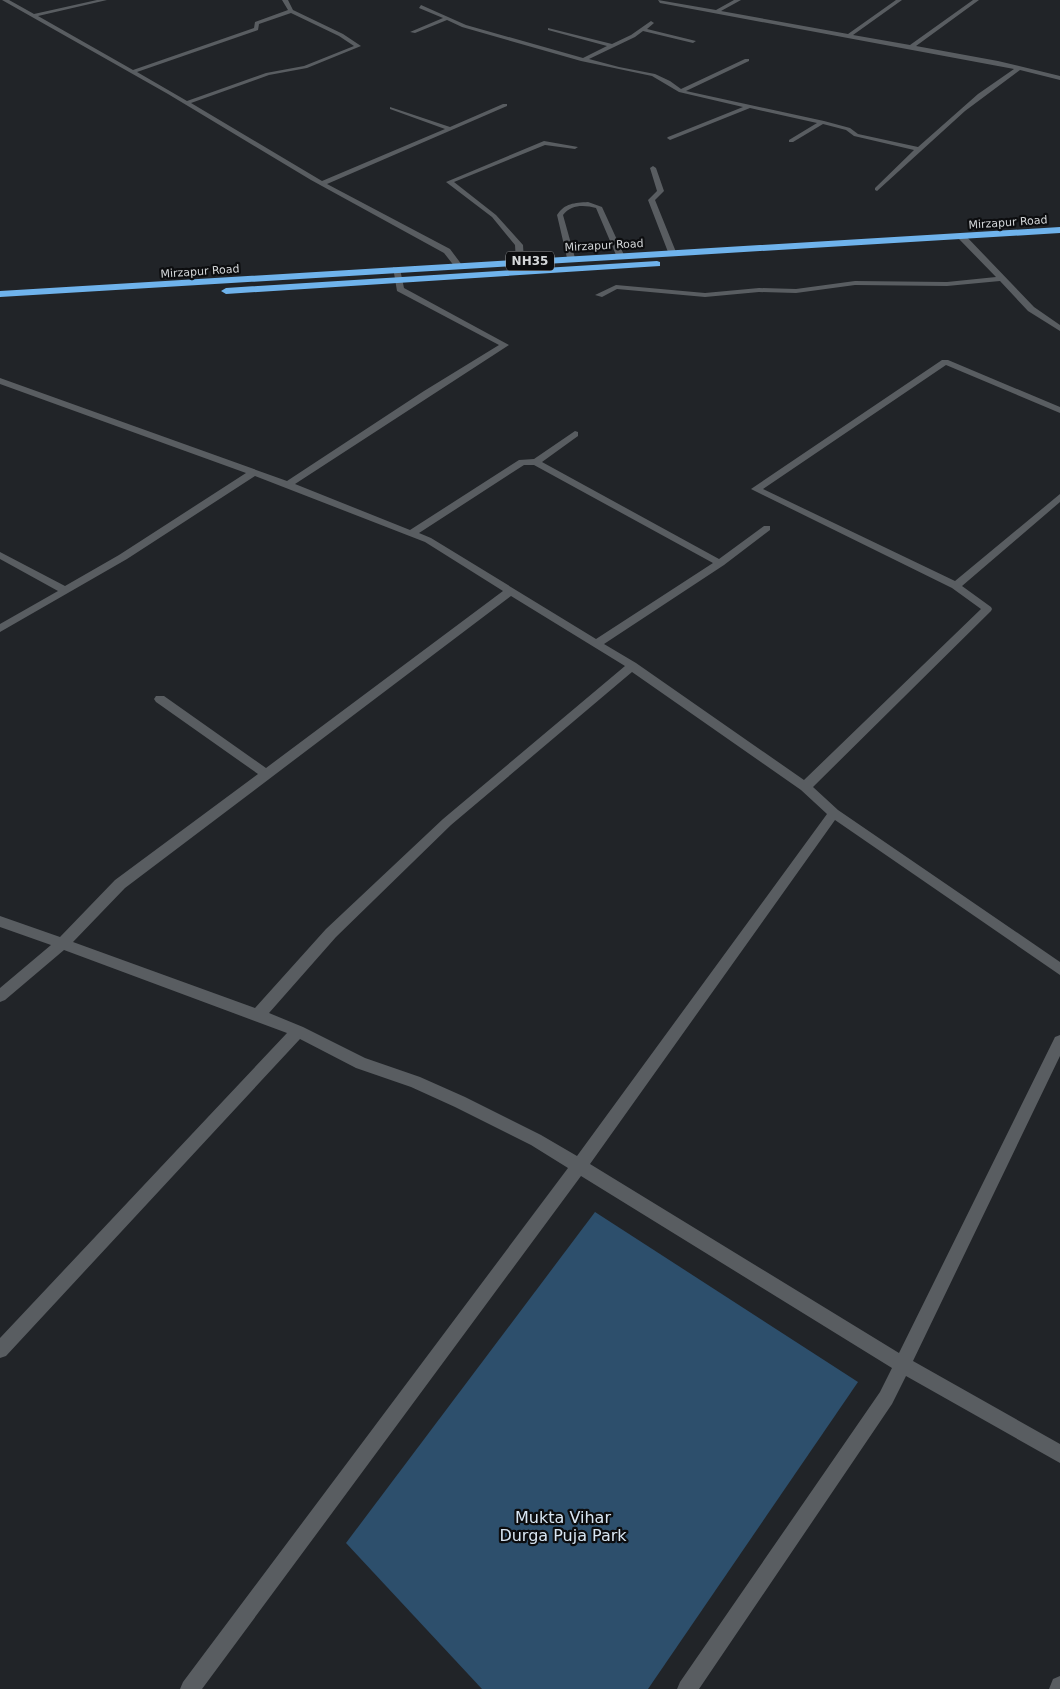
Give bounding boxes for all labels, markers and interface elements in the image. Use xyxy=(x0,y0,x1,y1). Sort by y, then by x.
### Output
street label: Mirzapur Road xyxy=(968,213,1048,232)
street label: Mirzapur Road xyxy=(564,237,644,254)
road number: NH35 xyxy=(506,252,554,270)
street label: Mirzapur Road xyxy=(160,262,240,281)
park label: Mukta Vihar Durga Puja Park xyxy=(499,1508,627,1545)

